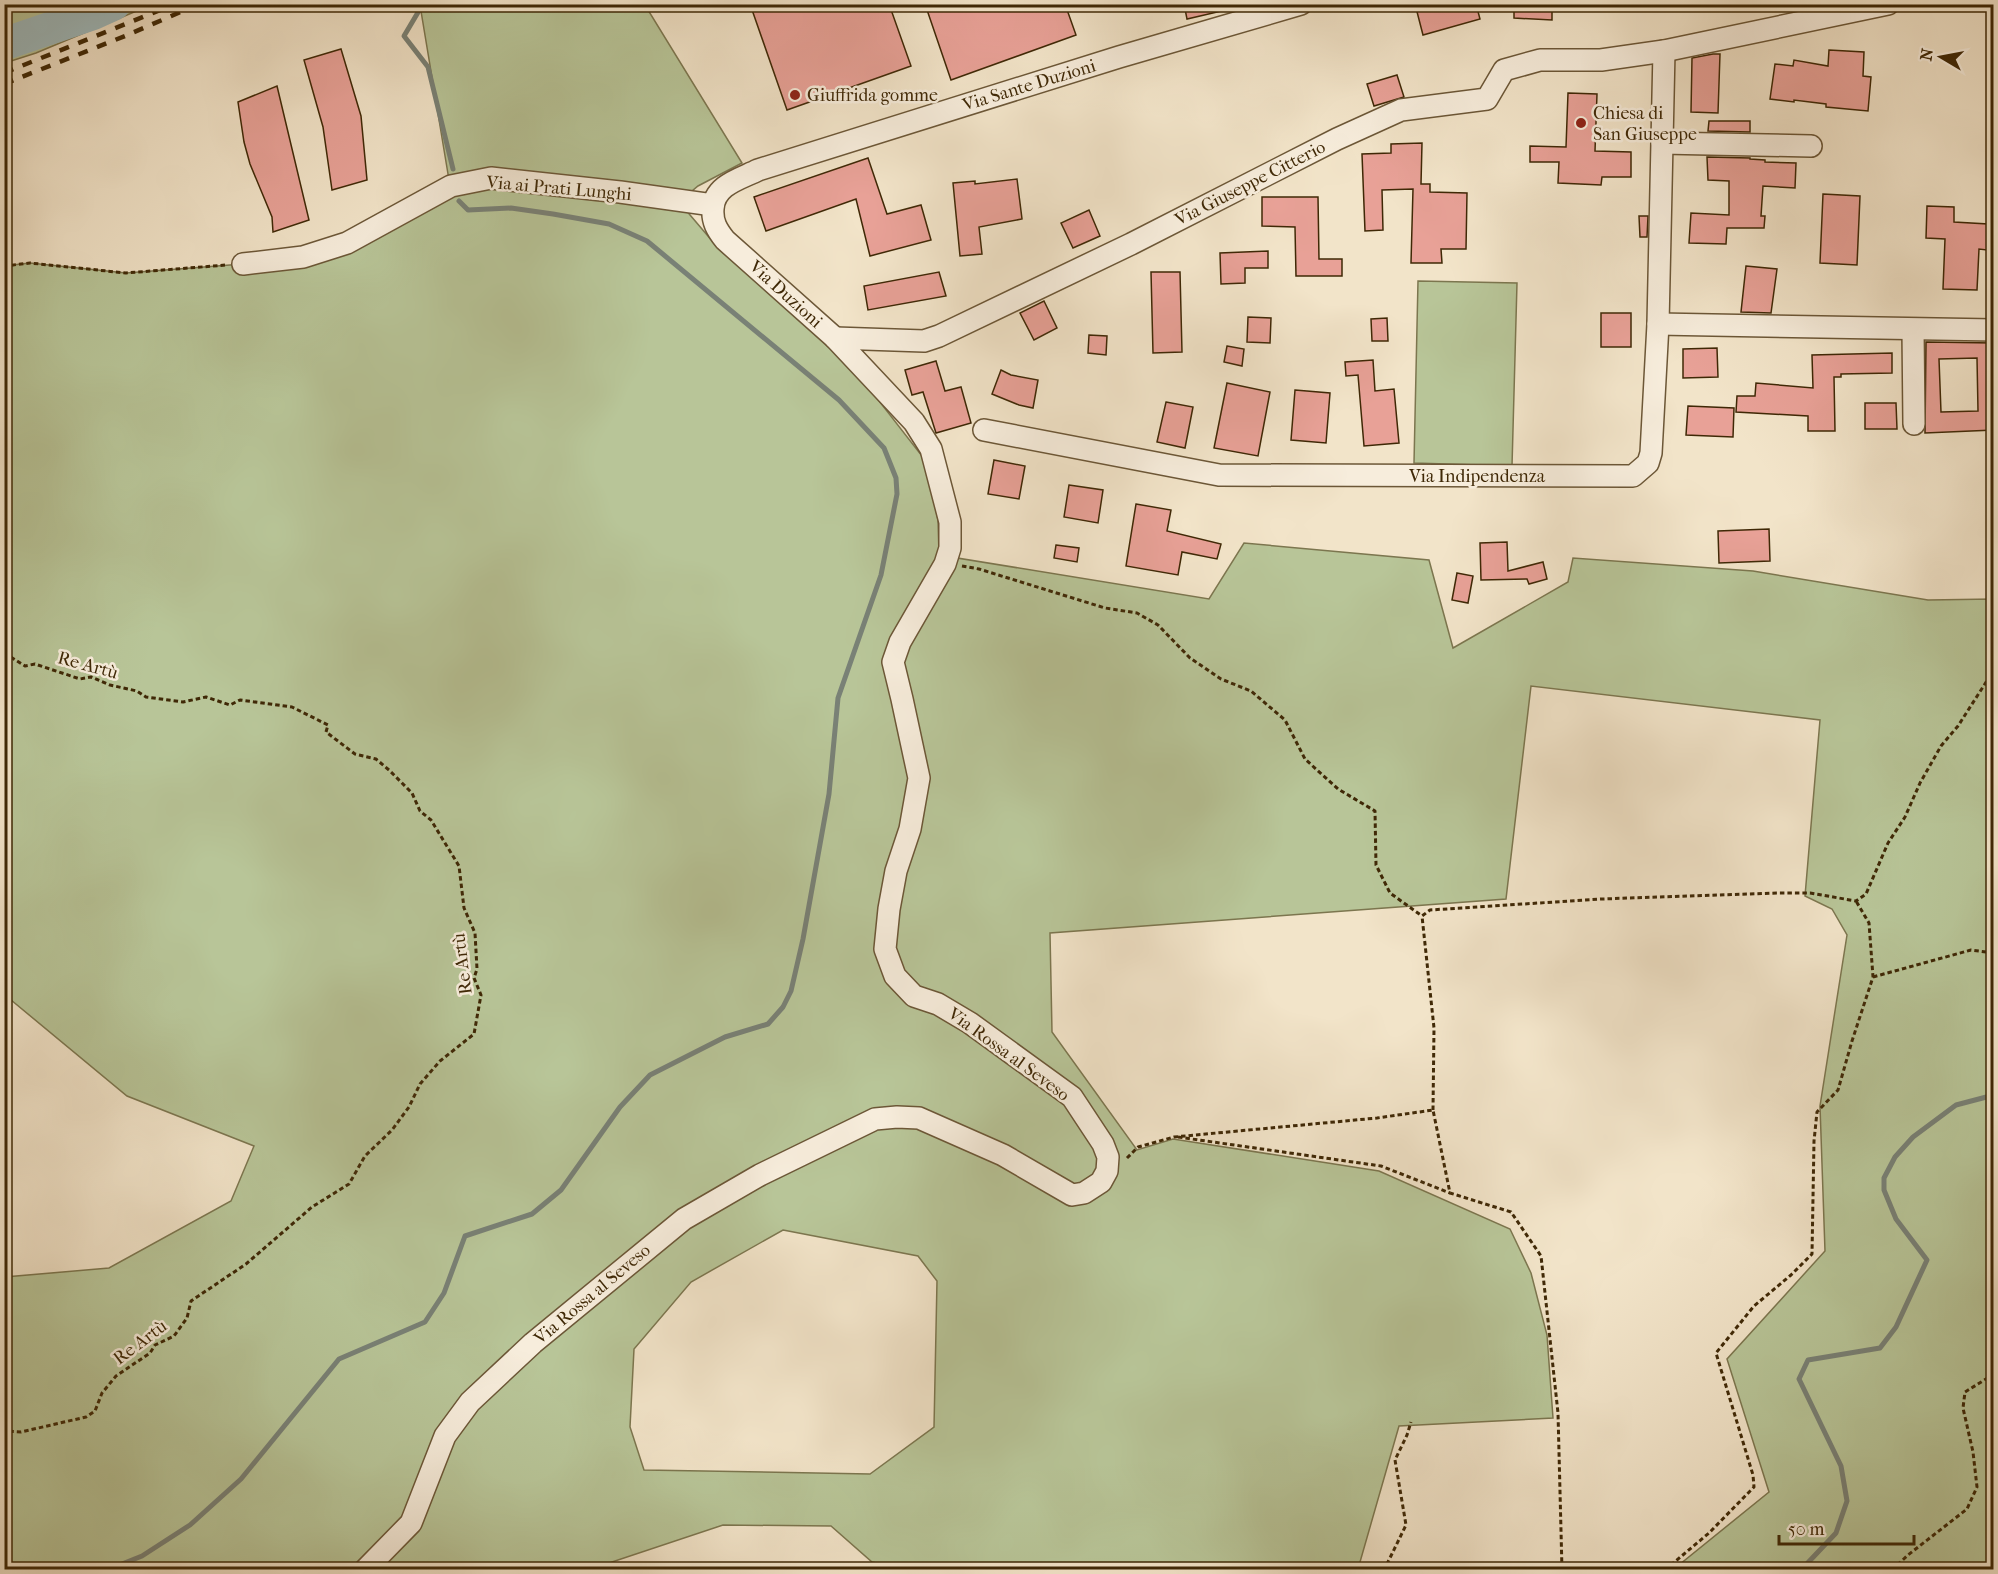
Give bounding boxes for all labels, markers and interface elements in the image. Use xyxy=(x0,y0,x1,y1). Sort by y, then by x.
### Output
north arrow xyxy=(1911,27,1971,87)
text: N xyxy=(1916,46,1937,62)
street label: Via Sante Duzioni xyxy=(959,55,1099,116)
place label: Giuffrida gomme xyxy=(807,85,938,106)
marker: Giuffrida gomme xyxy=(788,88,802,102)
place label: Chiesa di San Giuseppe xyxy=(1593,103,1697,145)
marker: Chiesa di San Giuseppe xyxy=(1574,116,1588,130)
street label: Via Giuseppe Citterio xyxy=(1171,136,1329,231)
street label: Via ai Prati Lunghi xyxy=(485,172,633,205)
street label: Via Duzioni xyxy=(744,255,827,333)
street label: Via Indipendenza xyxy=(1408,466,1546,487)
street label: Re Artù xyxy=(55,647,120,684)
street label: Re Artù xyxy=(448,932,477,996)
street label: Via Rossa al Seveso xyxy=(943,1003,1074,1106)
street label: Via Rossa al Seveso xyxy=(529,1240,655,1350)
street label: Re Artù xyxy=(109,1315,171,1369)
scale bar xyxy=(1779,1508,1914,1546)
text: 50 m xyxy=(1788,1519,1825,1540)

